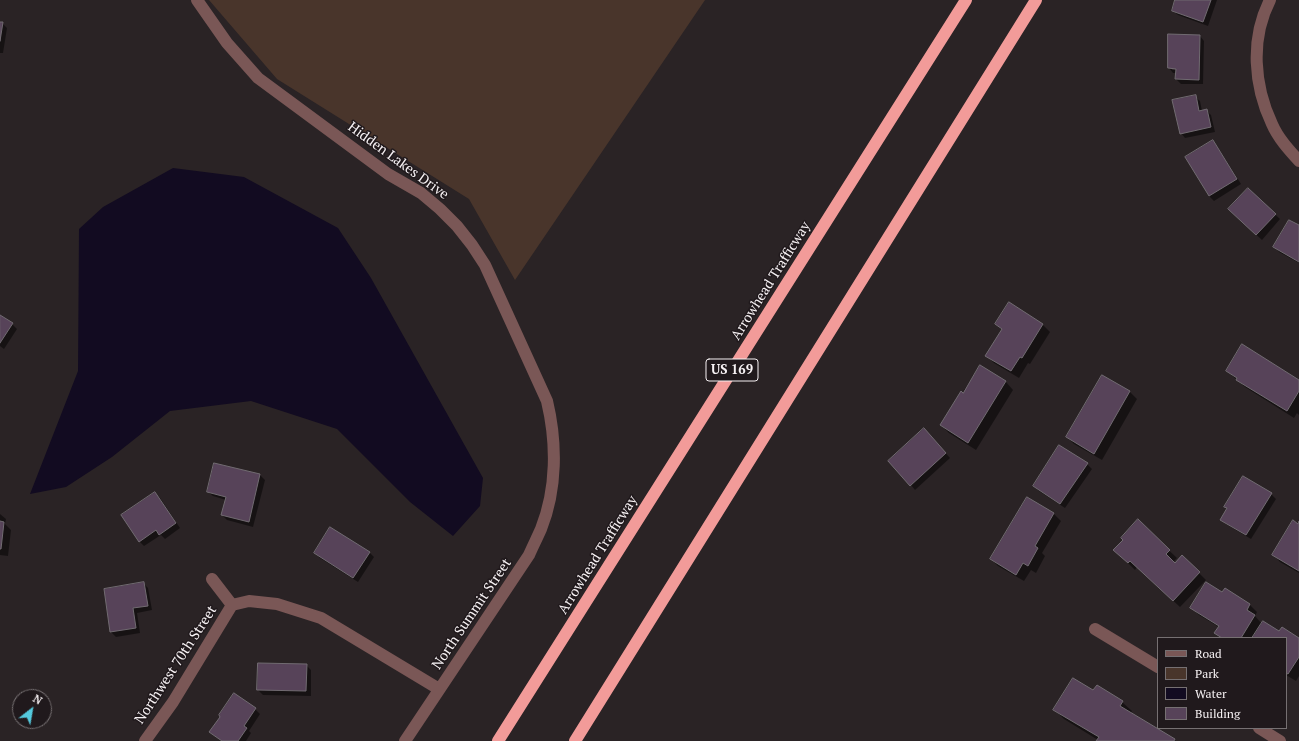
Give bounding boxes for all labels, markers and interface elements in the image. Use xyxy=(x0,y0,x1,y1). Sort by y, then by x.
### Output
street label: Hidden Lakes Drive xyxy=(344,119,452,203)
street label: Arrowhead Trafficway xyxy=(728,219,814,343)
road number: US 169 xyxy=(706,359,758,381)
street label: Arrowhead Trafficway xyxy=(555,493,641,617)
street label: North Summit Street xyxy=(429,555,515,673)
street label: Northwest 70th Street xyxy=(131,603,221,727)
legend xyxy=(1157,637,1287,729)
text: Road xyxy=(1195,646,1222,661)
text: Park xyxy=(1195,666,1219,681)
text: Water xyxy=(1195,686,1227,701)
north arrow xyxy=(12,689,52,729)
text: N xyxy=(30,691,45,708)
text: Building xyxy=(1195,706,1240,721)

